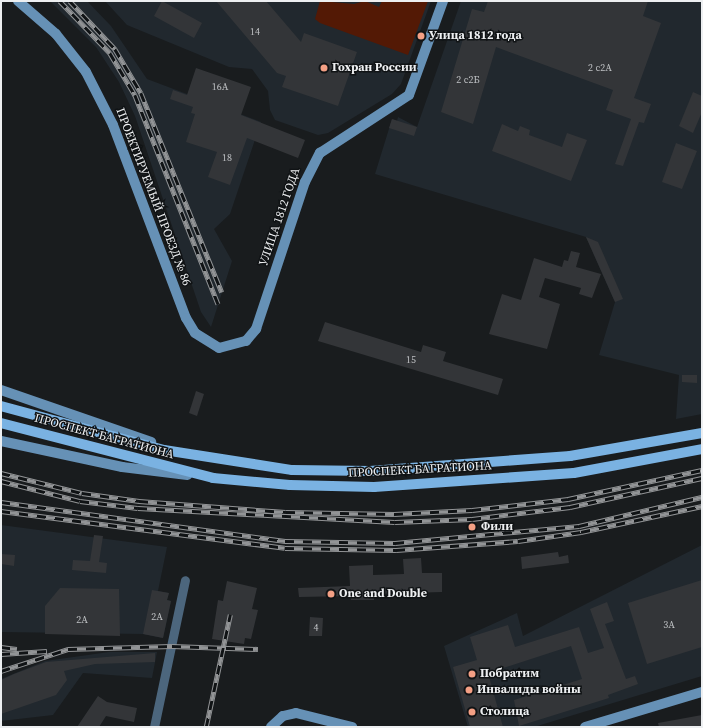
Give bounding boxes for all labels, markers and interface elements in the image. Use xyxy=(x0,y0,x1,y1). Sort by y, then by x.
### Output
house number: 14 xyxy=(250,26,260,38)
place label: Улица 1812 года xyxy=(429,29,522,43)
marker: Улица 1812 года xyxy=(416,31,426,41)
place label: Гохран России xyxy=(332,61,417,75)
house number: 2 с2А xyxy=(588,62,612,74)
marker: Гохран России xyxy=(319,63,329,73)
house number: 2 с2Б xyxy=(456,74,480,86)
house number: 16А xyxy=(212,81,228,93)
street label: ПРОЕКТИРУЕМЫЙ ПРОЕЗД № 86 xyxy=(112,106,194,288)
house number: 18 xyxy=(222,152,232,164)
street label: УЛИЦА 1812 ГОДА xyxy=(256,166,304,268)
house number: 15 xyxy=(406,354,416,366)
street label: ПРОСПЕКТ БАГРАТИОНА xyxy=(33,411,175,463)
street label: ПРОСПЕКТ БАГРАТИОНА xyxy=(348,459,492,481)
place label: Фили xyxy=(481,520,513,534)
marker: Фили xyxy=(466,521,478,533)
place label: One and Double xyxy=(339,587,427,601)
marker: One and Double xyxy=(326,589,336,599)
house number: 2А xyxy=(151,611,163,623)
house number: 2А xyxy=(76,614,88,626)
house number: 3А xyxy=(663,619,675,631)
house number: 4 xyxy=(314,622,318,634)
place label: Побратим xyxy=(480,667,539,681)
marker: Побратим xyxy=(467,669,477,679)
place label: Инвалиды войны xyxy=(477,683,581,697)
marker: Инвалиды войны xyxy=(464,685,474,695)
place label: Столица xyxy=(480,705,529,719)
marker: Столица xyxy=(467,707,477,717)

